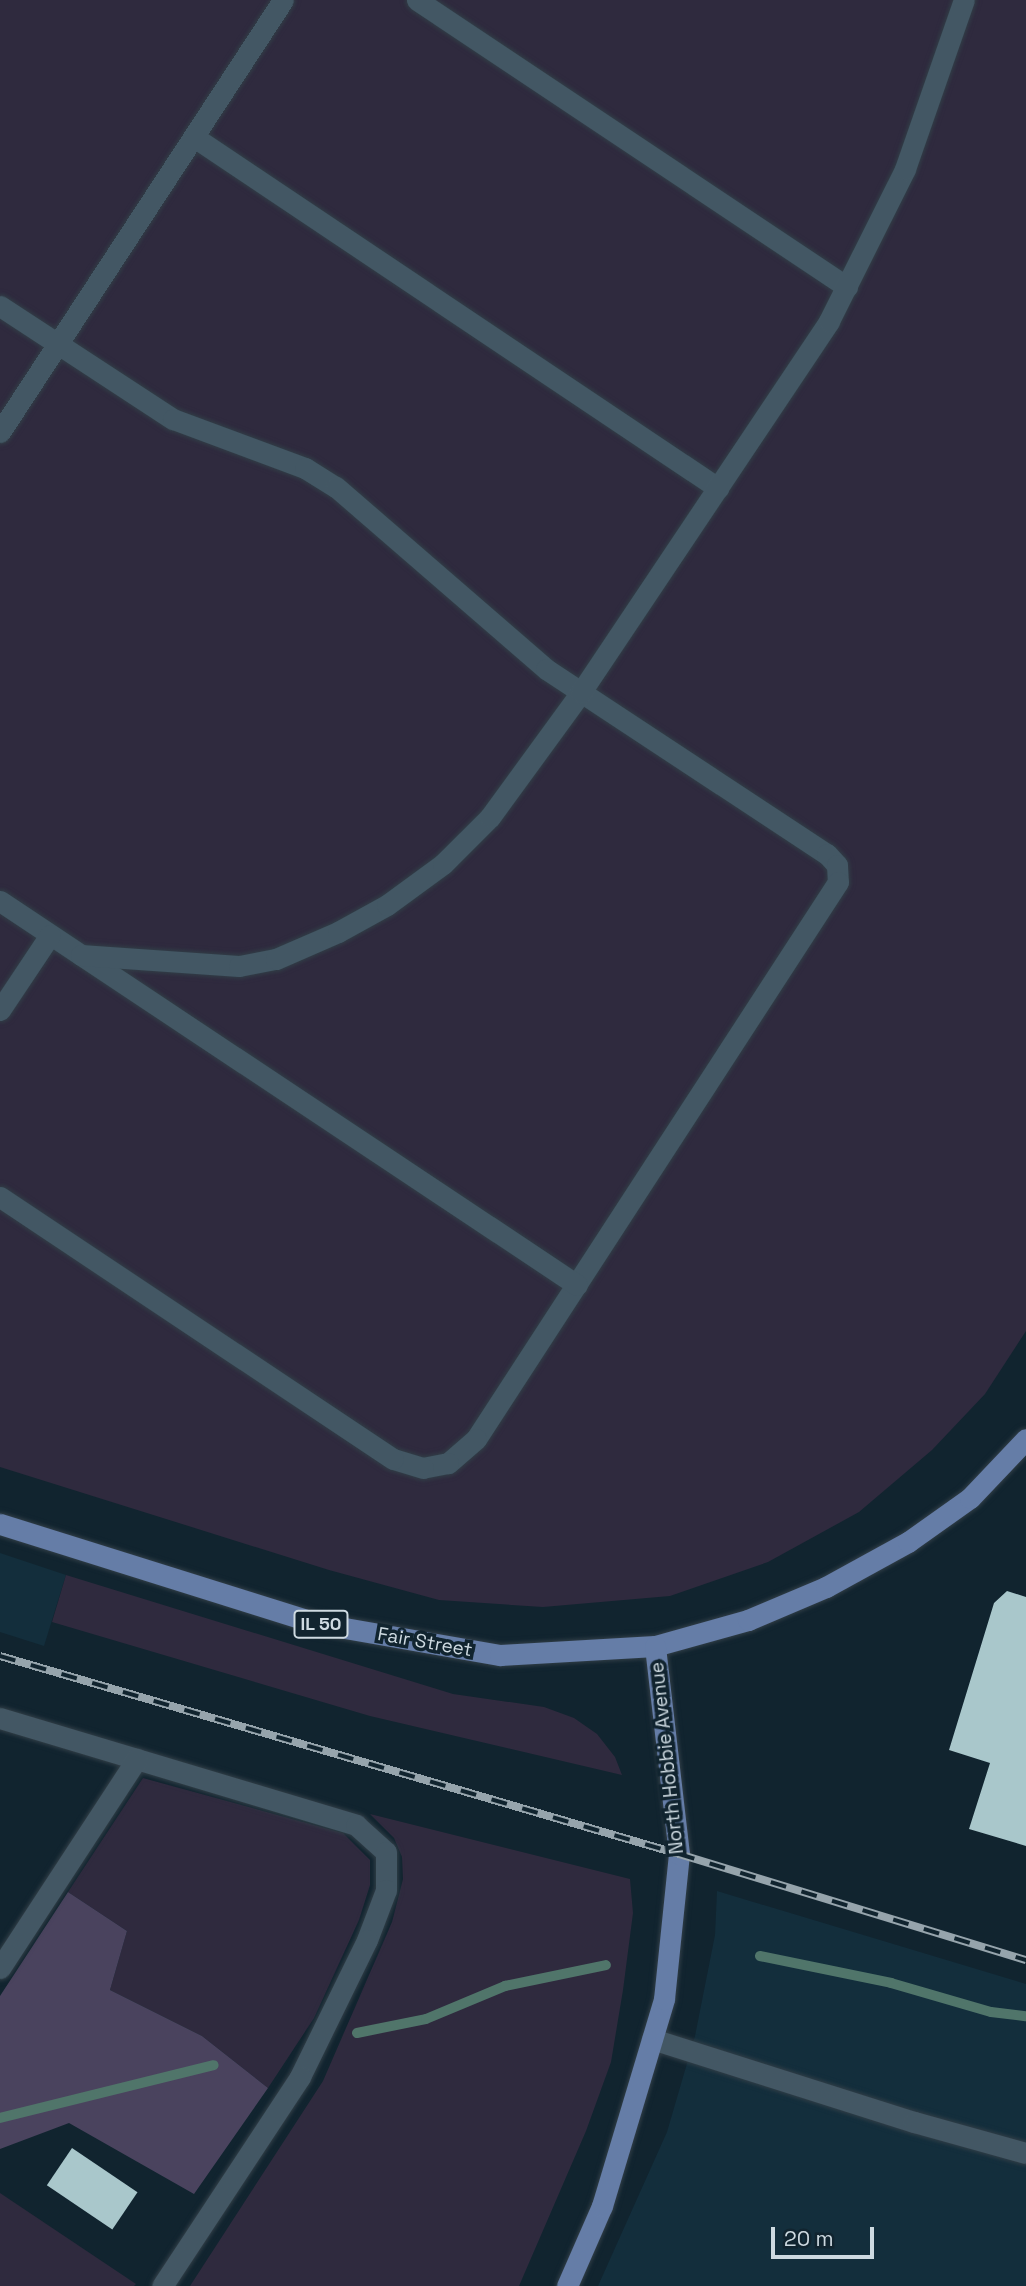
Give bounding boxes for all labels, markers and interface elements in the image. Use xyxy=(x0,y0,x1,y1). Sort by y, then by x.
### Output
road number: IL 50 xyxy=(293,1610,349,1638)
street label: Fair Street xyxy=(376,1622,474,1662)
street label: North Hobbie Avenue xyxy=(646,1661,688,1855)
scale bar xyxy=(774,2212,877,2256)
text: 20 m xyxy=(784,2225,834,2252)

